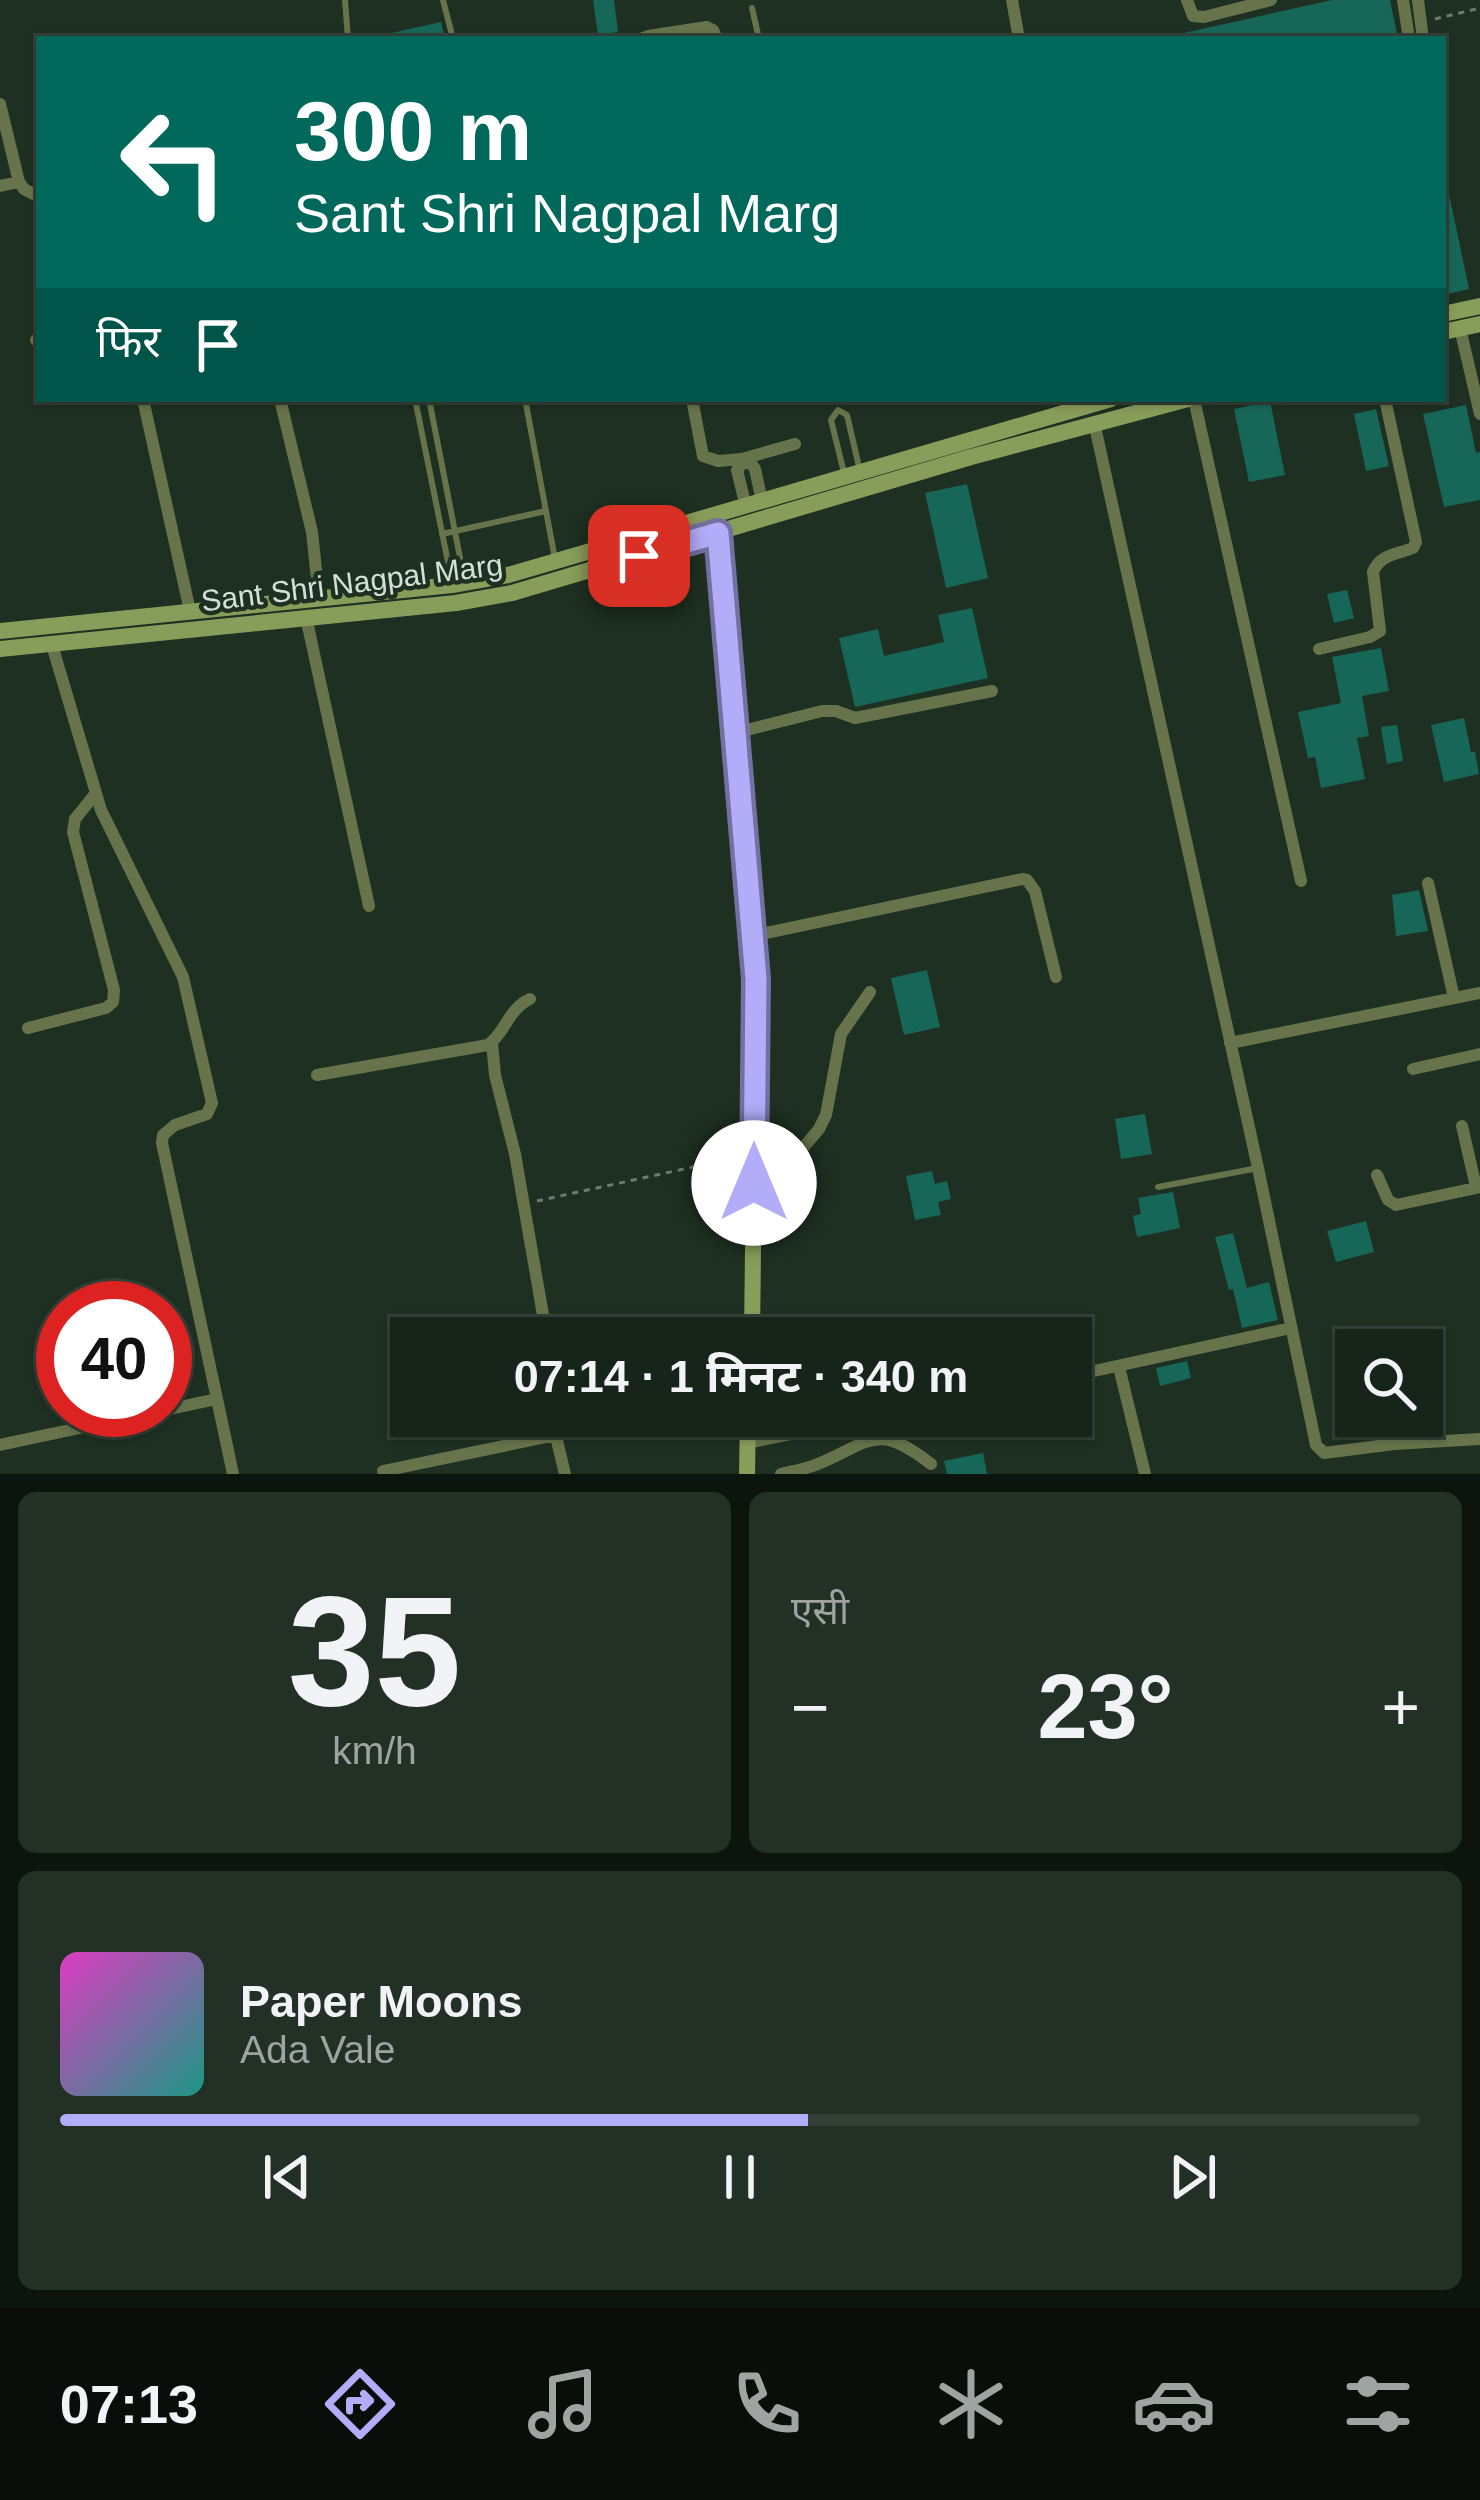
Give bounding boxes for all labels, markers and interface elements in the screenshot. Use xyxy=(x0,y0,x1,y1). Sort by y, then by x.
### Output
icon: left xyxy=(96,84,252,240)
text: 300 m xyxy=(294,84,532,178)
text: Sant Shri Nagpal Marg xyxy=(294,183,840,243)
icon: arrive xyxy=(185,312,251,378)
text: फिर xyxy=(96,316,161,367)
pin xyxy=(588,505,690,607)
icon: arrive xyxy=(606,523,672,589)
street label: Sant Shri Nagpal Marg xyxy=(199,548,505,617)
position arrow xyxy=(691,1120,817,1246)
speed limit sign: 40 xyxy=(36,1281,192,1437)
map controls xyxy=(1335,1329,1443,1437)
button: search xyxy=(1335,1329,1443,1437)
text: 07:14 · 1 मिनट · 340 m xyxy=(514,1351,968,1402)
text: 35 xyxy=(288,1564,461,1738)
text: एसी xyxy=(791,1589,849,1632)
text: 23° xyxy=(1037,1657,1174,1757)
text: − xyxy=(791,1670,830,1744)
text: + xyxy=(1381,1670,1420,1744)
text: km/h xyxy=(332,1729,417,1772)
text: Paper Moons xyxy=(240,1976,523,2027)
text: Ada Vale xyxy=(240,2028,395,2071)
icon: previous xyxy=(254,2144,320,2210)
icon: pause xyxy=(707,2144,773,2210)
icon: next xyxy=(1160,2144,1226,2210)
icon: directions xyxy=(318,2362,402,2446)
icon: music xyxy=(521,2362,605,2446)
icon: phone xyxy=(725,2362,809,2446)
icon: climate xyxy=(929,2362,1013,2446)
icon: car xyxy=(1132,2362,1216,2446)
icon: filters xyxy=(1336,2362,1420,2446)
text: 07:13 xyxy=(60,2374,198,2434)

